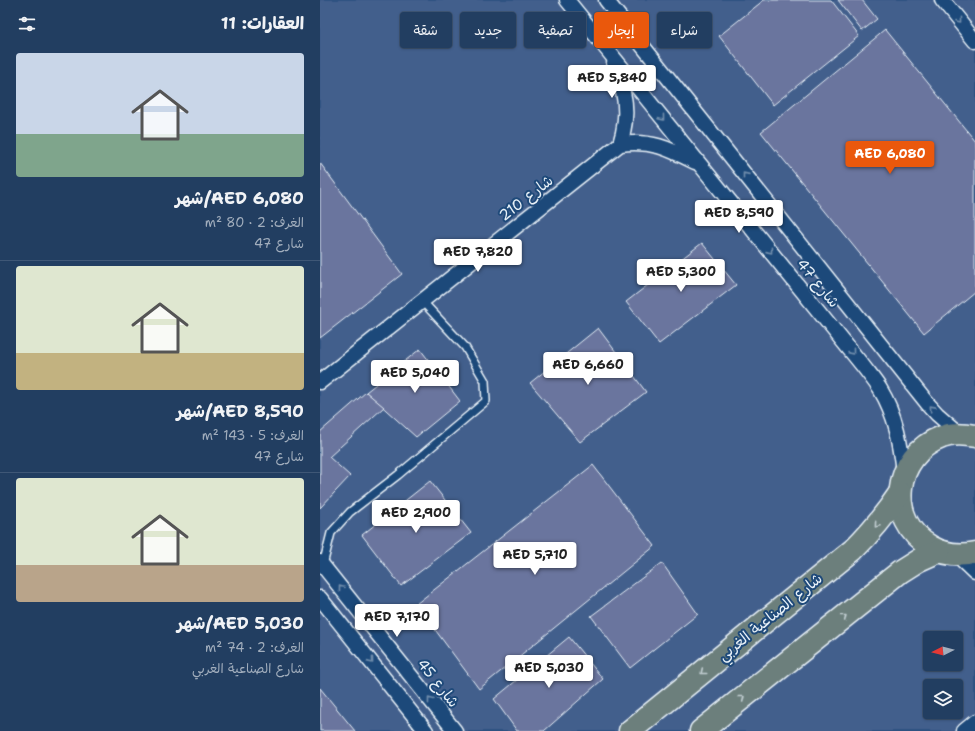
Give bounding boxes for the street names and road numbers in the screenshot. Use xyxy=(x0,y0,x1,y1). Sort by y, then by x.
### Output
street label: شارع 210 xyxy=(495,171,557,225)
street label: شارع 47 xyxy=(792,254,844,312)
street label: شارع الصناعية الغربي xyxy=(714,569,828,668)
street label: شارع 45 xyxy=(413,654,463,712)

